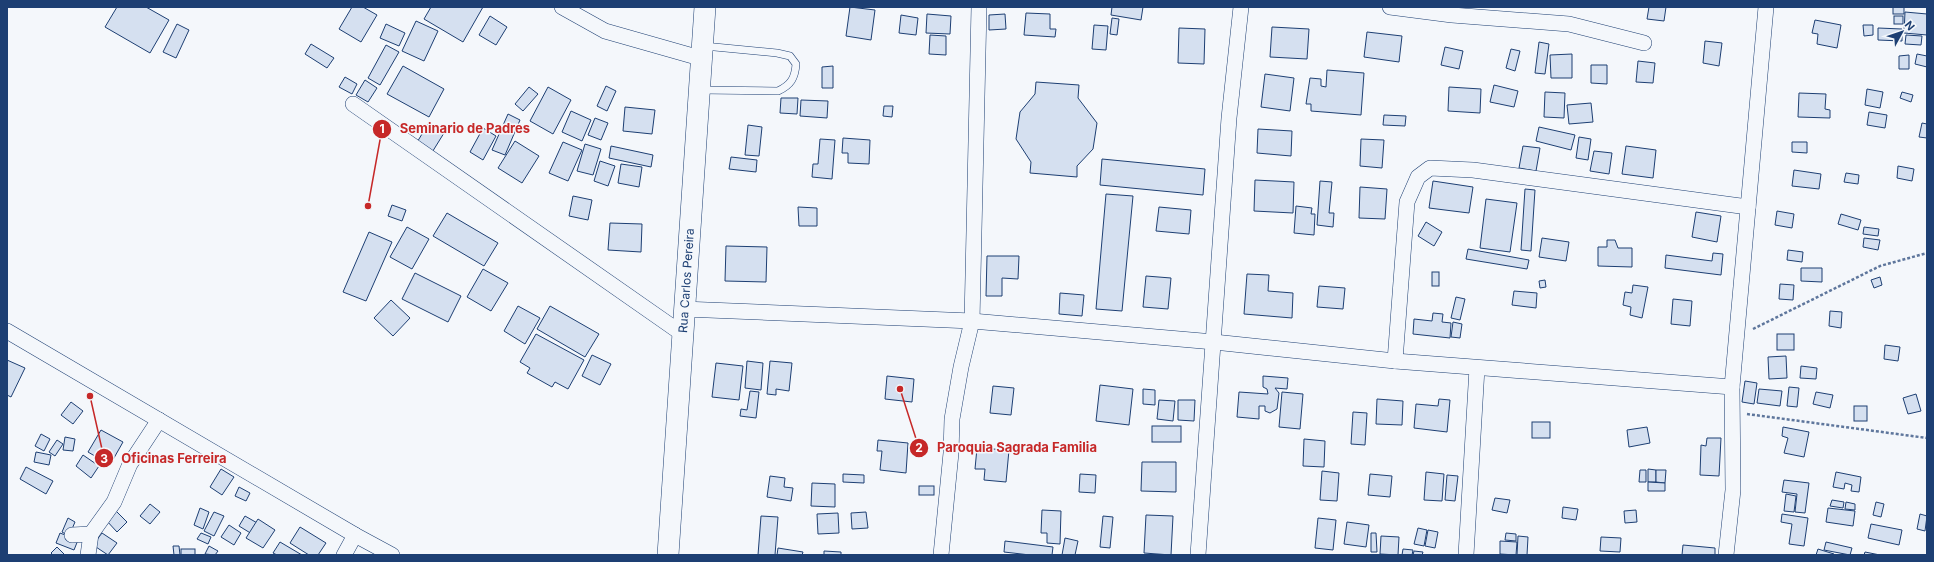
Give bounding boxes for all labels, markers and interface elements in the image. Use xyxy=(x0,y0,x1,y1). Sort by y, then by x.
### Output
north arrow xyxy=(1882,12,1922,52)
text: N xyxy=(1902,18,1918,33)
callout: Seminario de Padres xyxy=(372,116,538,141)
text: Seminario de Padres xyxy=(400,120,530,136)
text: 1 xyxy=(379,121,385,136)
street label: Rua Carlos Pereira xyxy=(675,228,697,334)
callout: Paroquia Sagrada Familia xyxy=(909,435,1104,460)
text: Paroquia Sagrada Familia xyxy=(937,439,1097,455)
text: 2 xyxy=(915,440,923,455)
callout: Oficinas Ferreira xyxy=(94,446,235,471)
text: Oficinas Ferreira xyxy=(121,450,227,466)
text: 3 xyxy=(100,451,108,466)

